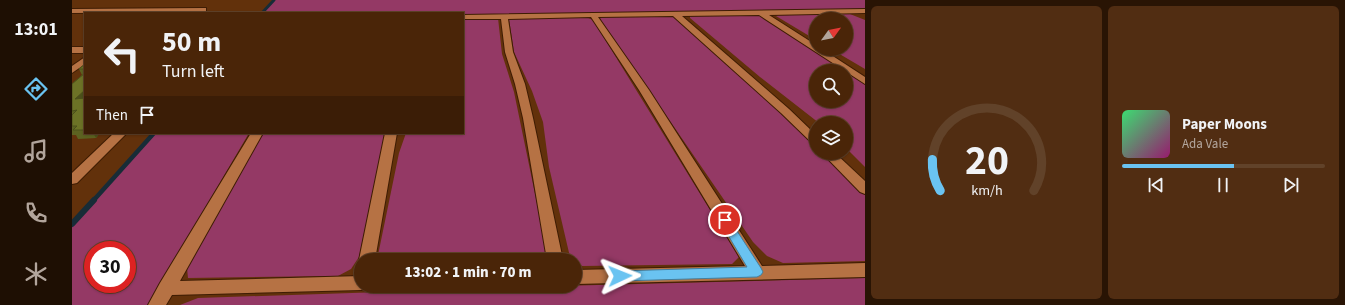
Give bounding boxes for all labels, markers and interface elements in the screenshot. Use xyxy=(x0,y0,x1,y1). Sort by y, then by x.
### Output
north arrow xyxy=(809,12,853,56)
map controls xyxy=(809,12,853,160)
text: 13:01 xyxy=(14,17,58,42)
text: 50 m xyxy=(162,22,221,62)
icon: left xyxy=(96,28,148,80)
text: Turn left xyxy=(162,59,224,84)
button: search xyxy=(809,64,853,108)
icon: directions xyxy=(22,75,50,103)
icon: arrive xyxy=(136,104,158,126)
text: Then xyxy=(96,105,128,126)
text: Paper Moons xyxy=(1182,114,1267,135)
button: layers xyxy=(809,116,853,160)
text: 20 xyxy=(965,130,1008,190)
text: Ada Vale xyxy=(1182,135,1228,153)
icon: music xyxy=(22,137,50,165)
icon: previous xyxy=(1145,174,1167,196)
icon: pause xyxy=(1212,174,1234,196)
icon: next xyxy=(1280,174,1302,196)
text: km/h xyxy=(971,179,1002,200)
icon: phone xyxy=(22,199,50,227)
pin xyxy=(708,203,742,237)
icon: arrive xyxy=(714,209,736,231)
speed limit sign: 30 xyxy=(84,241,136,293)
position arrow xyxy=(599,255,641,297)
icon: climate xyxy=(22,260,50,288)
text: 13:02 · 1 min · 70 m xyxy=(405,262,531,283)

